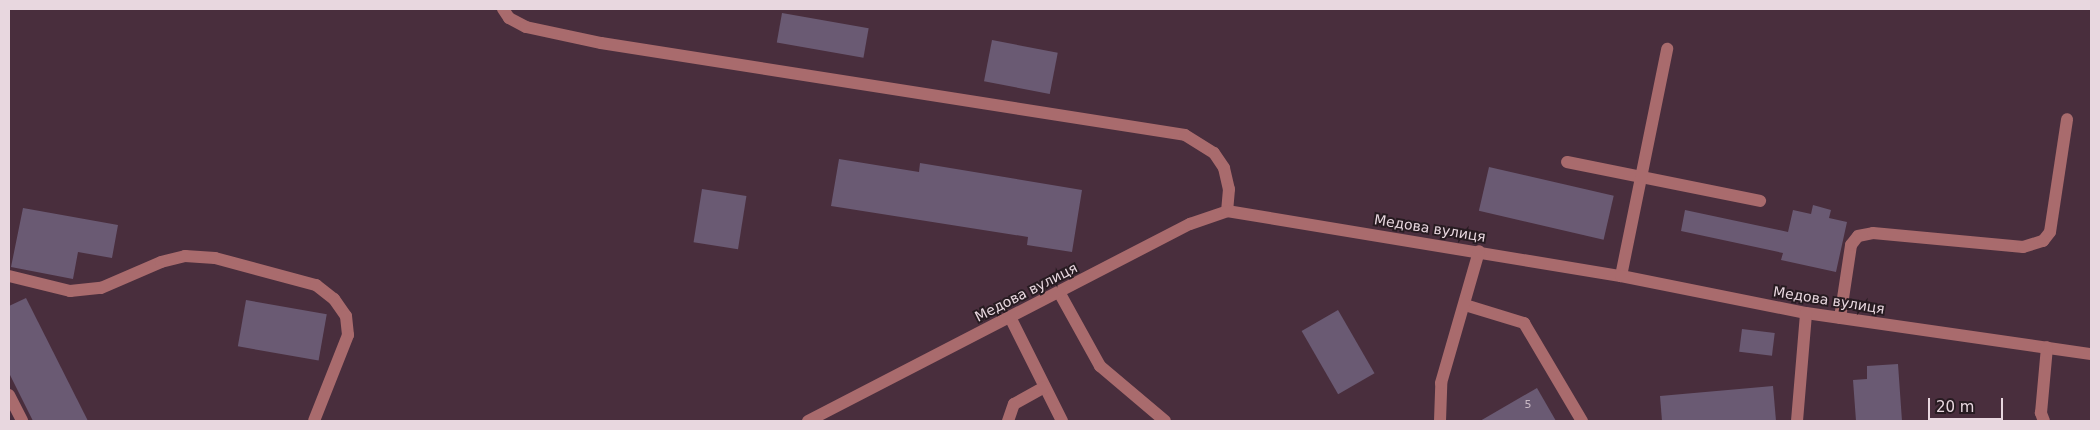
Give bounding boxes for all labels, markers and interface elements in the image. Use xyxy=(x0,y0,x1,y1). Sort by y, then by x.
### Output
street label: Медова вулиця xyxy=(1373,211,1487,245)
street label: Медова вулиця xyxy=(972,259,1080,325)
street label: Медова вулиця xyxy=(1772,283,1886,317)
scale bar xyxy=(1930,388,2005,420)
house number: 5 xyxy=(1525,398,1531,412)
text: 20 m xyxy=(1936,398,1974,416)

